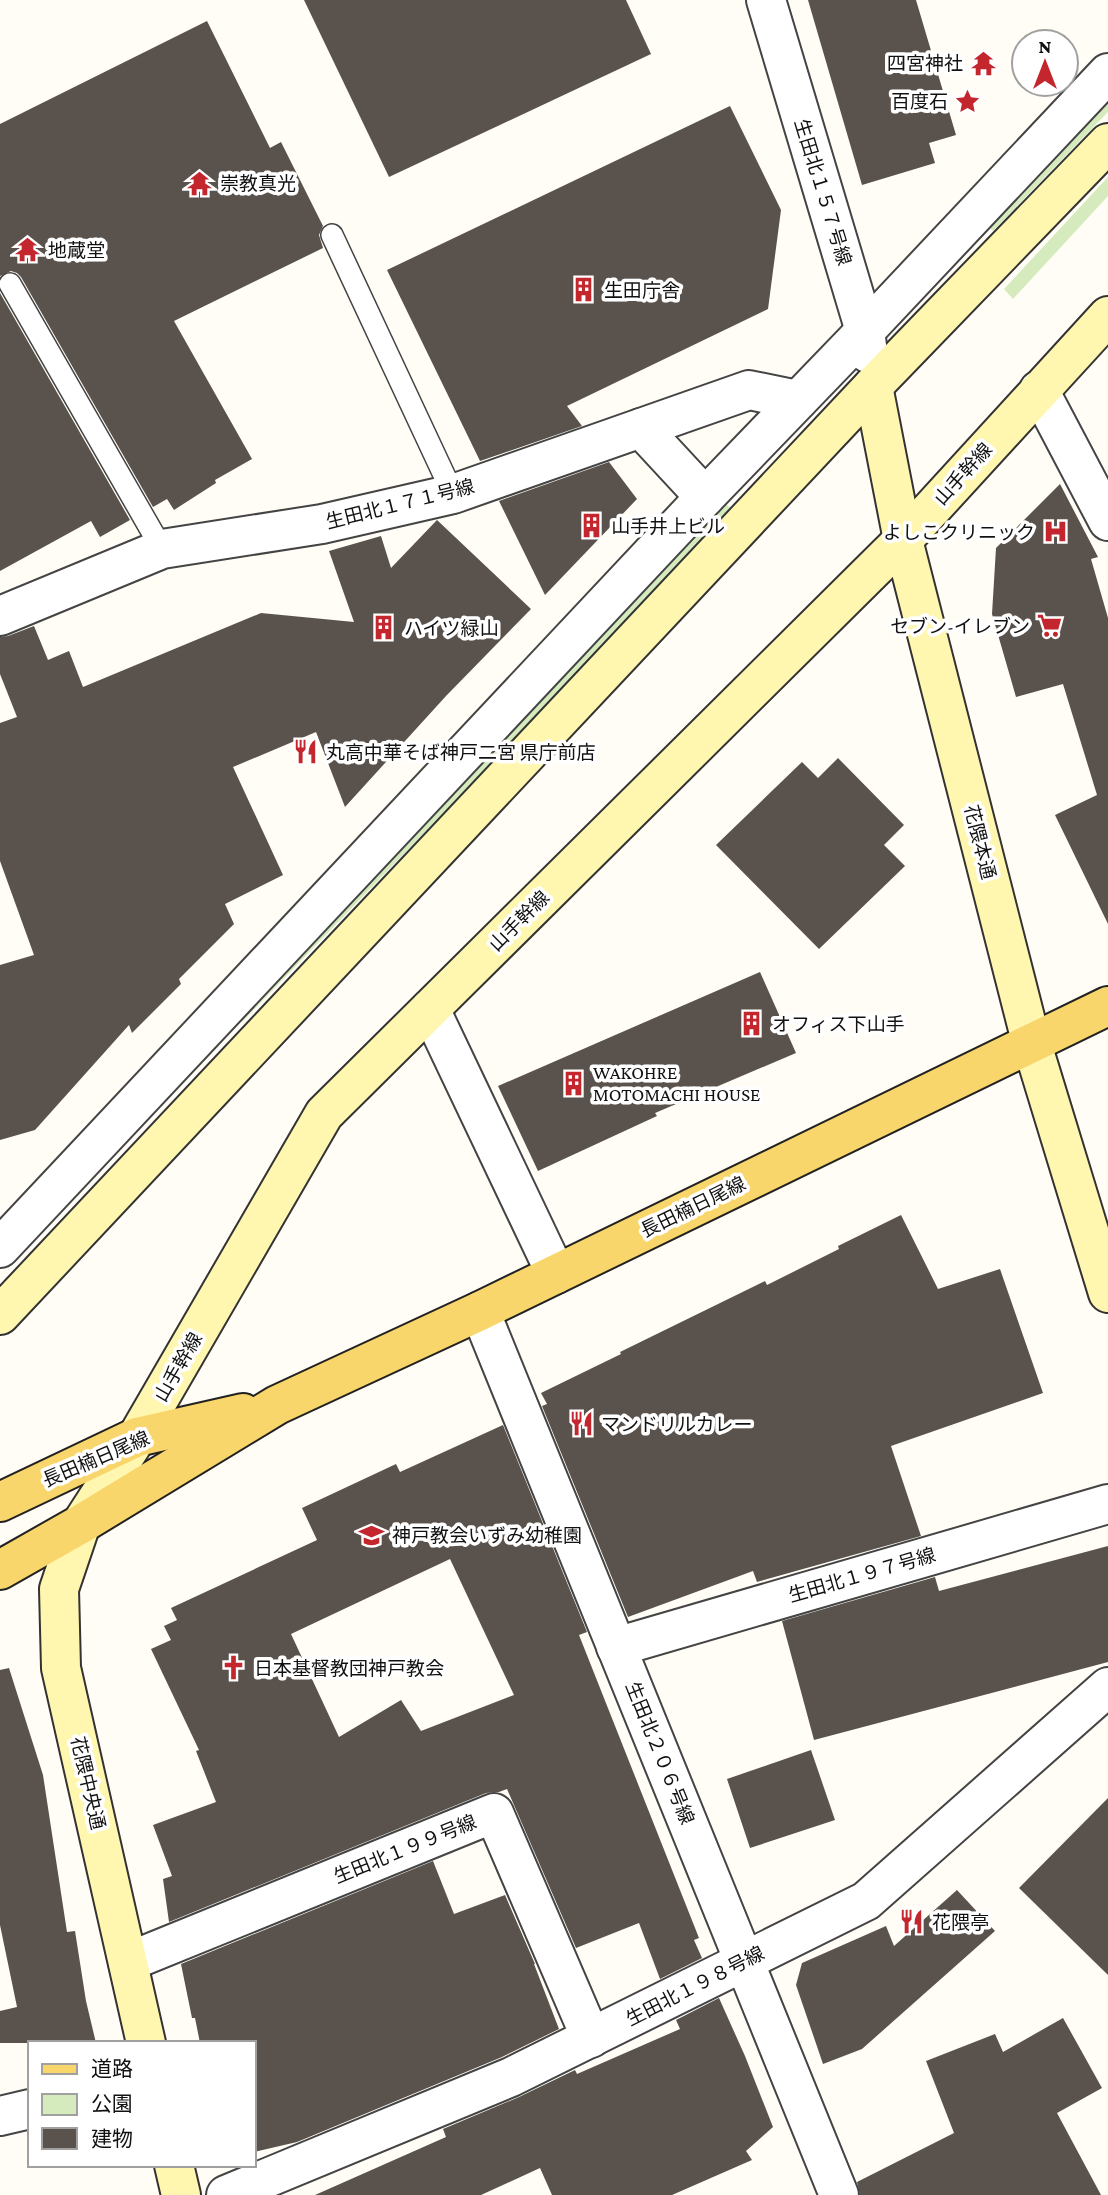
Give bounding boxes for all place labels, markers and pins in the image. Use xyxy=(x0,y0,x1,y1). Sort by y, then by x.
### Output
temple icon: 四宮神社 xyxy=(969,49,997,77)
place label: 四宮神社 xyxy=(887,53,963,74)
place icon: 百度石 xyxy=(954,87,982,115)
place label: 百度石 xyxy=(891,91,948,112)
temple icon: 崇教真光 xyxy=(186,169,214,197)
place label: 崇教真光 xyxy=(220,173,296,194)
temple icon: 地蔵堂 xyxy=(14,236,42,264)
place label: 地蔵堂 xyxy=(48,240,105,261)
building icon: 生田庁舎 xyxy=(570,276,598,304)
place label: 生田庁舎 xyxy=(604,280,680,301)
building icon: 山手井上ビル xyxy=(577,512,605,540)
place label: 山手井上ビル xyxy=(611,516,725,537)
hospital icon: よしこクリニック xyxy=(1041,518,1069,546)
place label: よしこクリニック xyxy=(883,522,1035,543)
supermarket icon: セブン-イレブン xyxy=(1036,612,1064,640)
building icon: ハイツ緑山 xyxy=(370,614,398,642)
place label: セブン-イレブン xyxy=(890,616,1030,637)
place label: ハイツ緑山 xyxy=(404,618,499,639)
restaurant icon: 丸高中華そば神戸二宮 県庁前店 xyxy=(292,738,320,766)
place label: 丸高中華そば神戸二宮 県庁前店 xyxy=(326,742,596,763)
building icon: オフィス下山手 xyxy=(738,1010,766,1038)
place label: オフィス下山手 xyxy=(772,1014,905,1035)
place label: WAKOHRE MOTOMACHI HOUSE xyxy=(593,1062,760,1105)
building icon: WAKOHRE MOTOMACHI HOUSE xyxy=(559,1069,587,1097)
restaurant icon: マンドリルカレー xyxy=(567,1410,595,1438)
place label: マンドリルカレー xyxy=(601,1414,752,1435)
school or university icon: 神戸教会いずみ幼稚園 xyxy=(358,1521,386,1549)
place label: 神戸教会いずみ幼稚園 xyxy=(392,1525,582,1546)
church icon: 日本基督教団神戸教会 xyxy=(220,1654,248,1682)
place label: 日本基督教団神戸教会 xyxy=(254,1658,444,1679)
restaurant icon: 花隈亭 xyxy=(898,1908,926,1936)
place label: 花隈亭 xyxy=(932,1912,989,1933)

